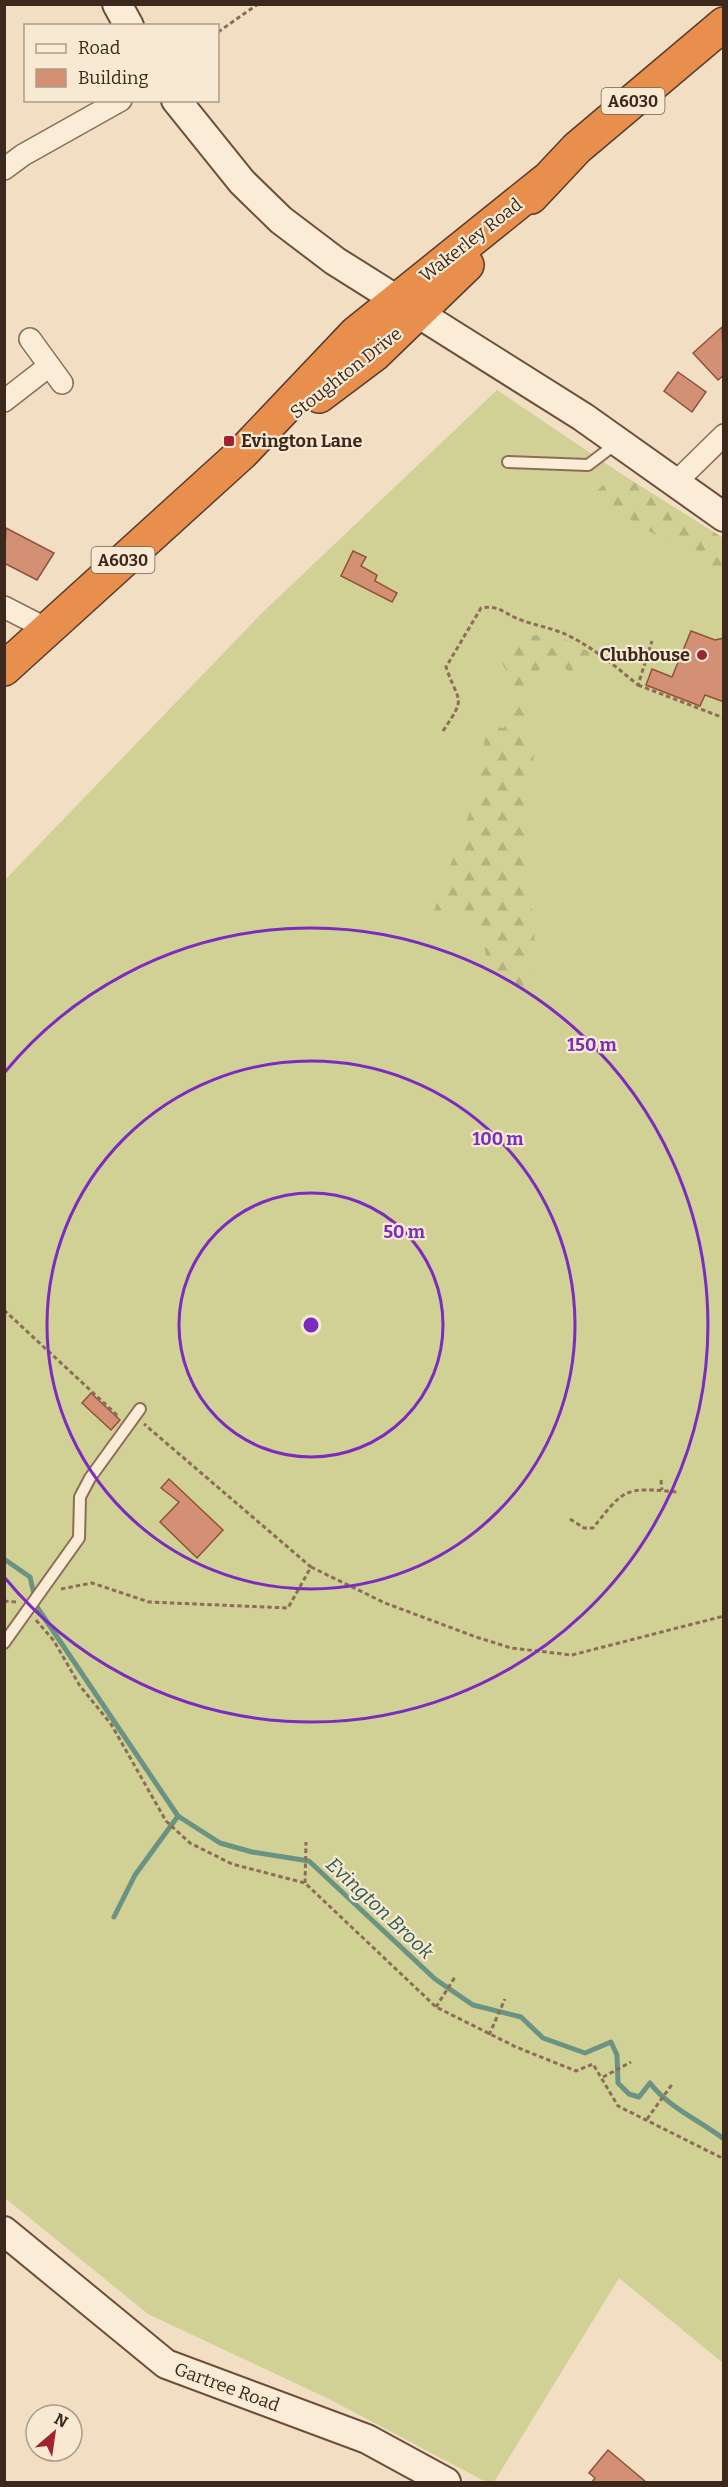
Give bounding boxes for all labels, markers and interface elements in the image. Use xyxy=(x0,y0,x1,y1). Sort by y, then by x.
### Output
legend xyxy=(24,24,219,102)
text: Road xyxy=(78,37,121,59)
text: Building xyxy=(78,67,149,89)
road number: A6030 xyxy=(602,88,664,114)
street label: Wakerley Road xyxy=(415,193,527,287)
street label: Stoughton Drive xyxy=(286,323,406,423)
place label: Evington Lane xyxy=(241,430,362,452)
marker: Evington Lane xyxy=(222,434,236,448)
road number: A6030 xyxy=(92,547,154,573)
place label: Clubhouse xyxy=(600,644,690,666)
marker: Clubhouse xyxy=(695,648,709,662)
text: 150 m xyxy=(567,1034,617,1056)
text: 100 m xyxy=(472,1128,524,1150)
text: 50 m xyxy=(383,1221,425,1243)
centre of rings xyxy=(301,1315,321,1335)
water label: Evington Brook xyxy=(321,1852,439,1964)
street label: Gartree Road xyxy=(171,2358,283,2416)
north arrow xyxy=(24,2403,84,2463)
text: N xyxy=(51,2409,71,2432)

